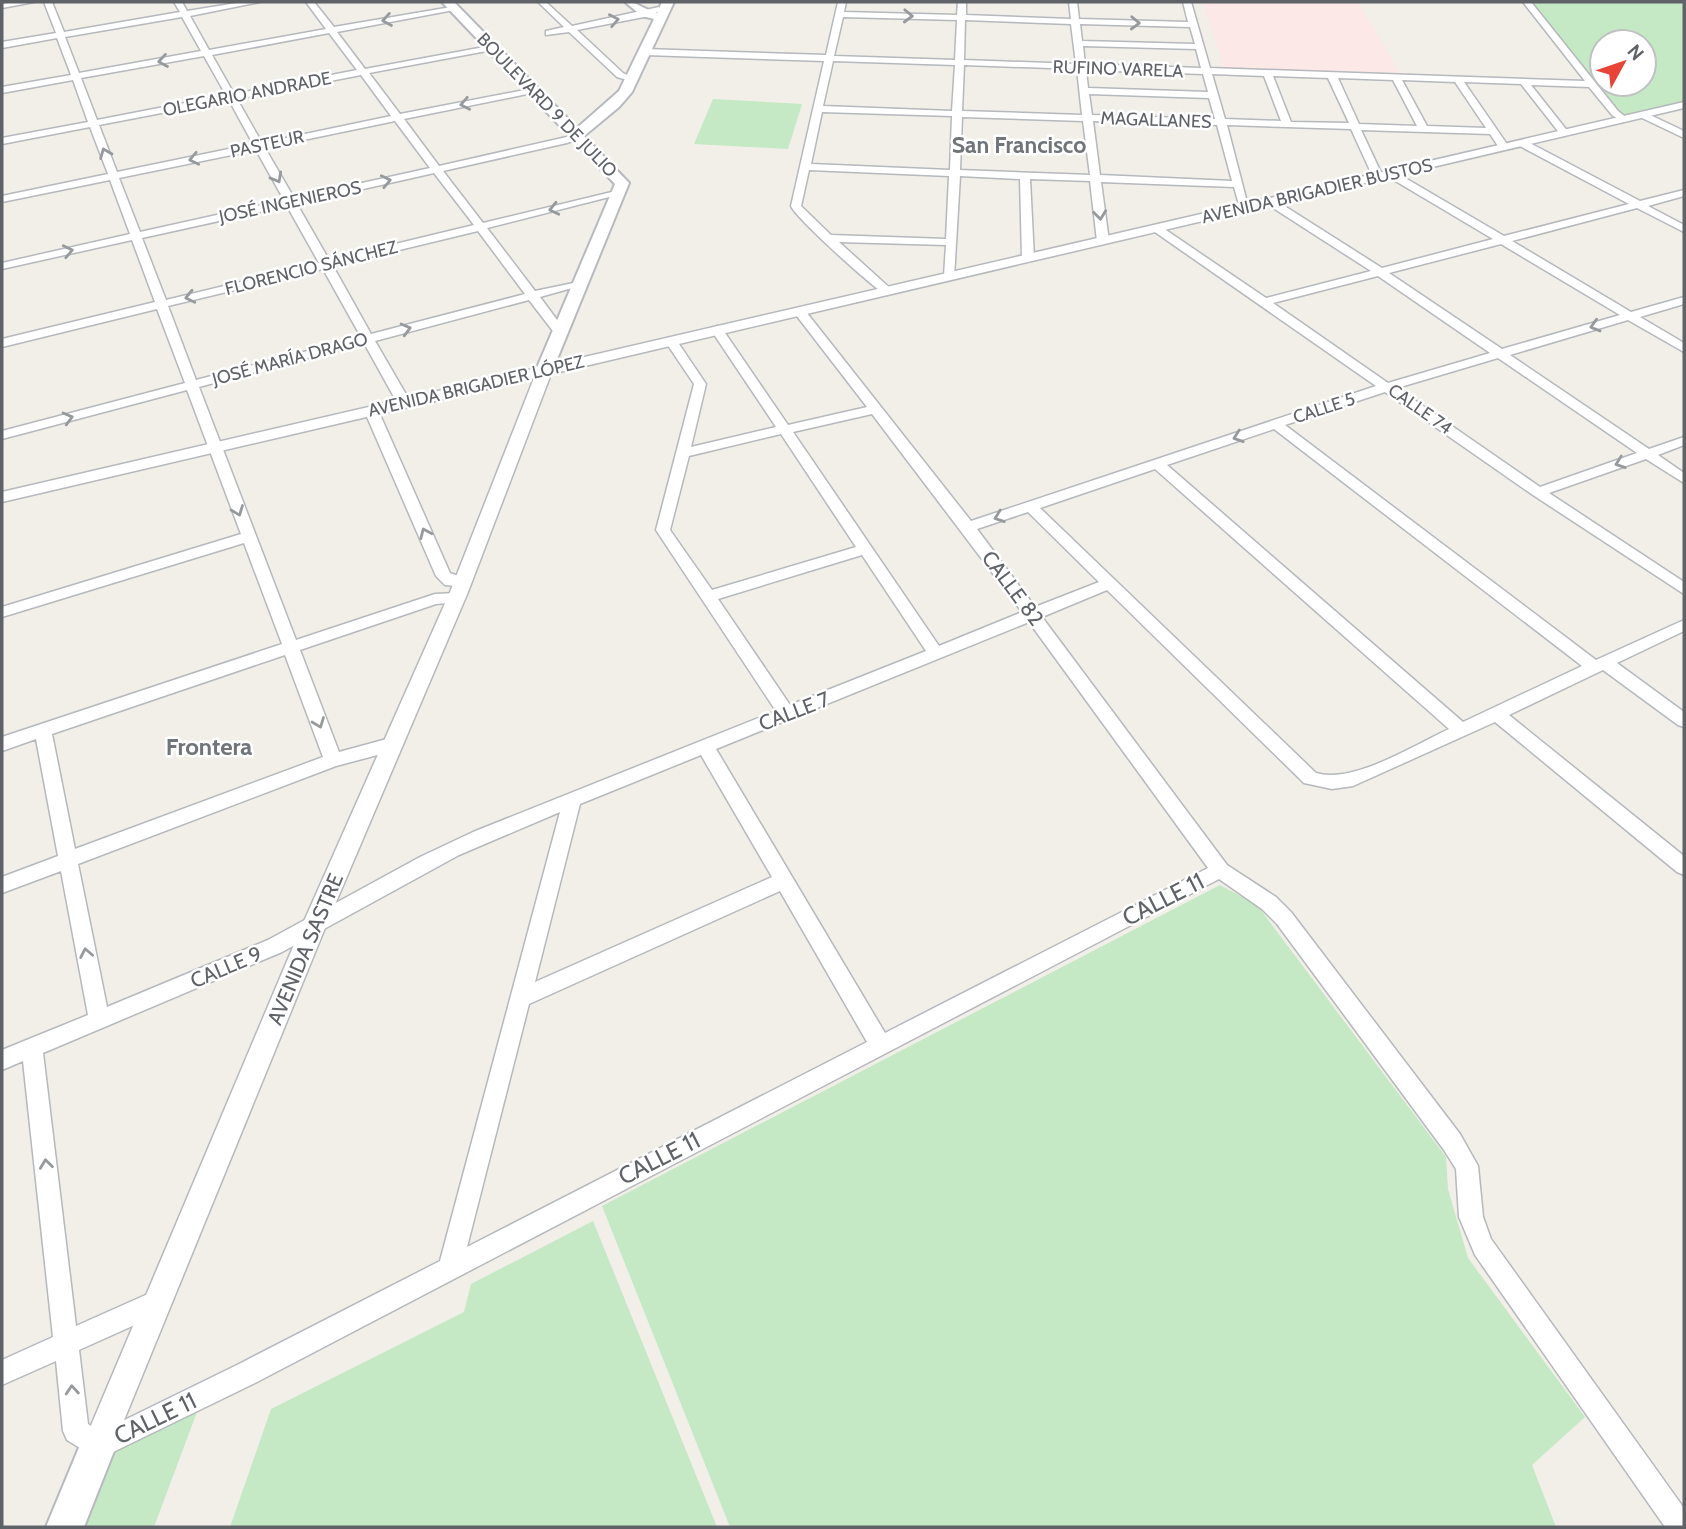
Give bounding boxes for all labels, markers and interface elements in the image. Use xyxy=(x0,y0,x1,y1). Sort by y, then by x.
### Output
one-way arrow xyxy=(902,9,913,24)
one-way arrow xyxy=(381,12,393,27)
one-way arrow xyxy=(608,14,620,29)
one-way arrow xyxy=(1130,15,1141,31)
street label: BOULEVARD 9 DE JULIO xyxy=(472,28,622,182)
north arrow xyxy=(1588,28,1658,98)
text: N xyxy=(1623,40,1649,65)
one-way arrow xyxy=(157,53,169,68)
street label: RUFINO VARELA xyxy=(1052,56,1184,82)
street label: OLEGARIO ANDRADE xyxy=(161,67,333,121)
one-way arrow xyxy=(459,95,471,110)
street label: MAGALLANES xyxy=(1100,107,1212,133)
street label: PASTEUR xyxy=(228,125,306,163)
district label: San Francisco xyxy=(952,131,1086,159)
one-way arrow xyxy=(100,148,114,160)
one-way arrow xyxy=(188,151,200,166)
street label: AVENIDA BRIGADIER BUSTOS xyxy=(1199,154,1435,228)
one-way arrow xyxy=(269,170,282,183)
one-way arrow xyxy=(380,175,392,189)
street label: JOSÉ INGENIEROS xyxy=(216,176,363,228)
one-way arrow xyxy=(548,201,560,215)
one-way arrow xyxy=(1092,209,1107,221)
street label: FLORENCIO SÁNCHEZ xyxy=(223,236,400,300)
one-way arrow xyxy=(62,245,74,260)
one-way arrow xyxy=(184,289,196,303)
one-way arrow xyxy=(1589,317,1601,332)
one-way arrow xyxy=(400,323,412,337)
street label: JOSÉ MARÍA DRAGO xyxy=(209,328,370,391)
street label: AVENIDA BRIGADIER LÓPEZ xyxy=(366,350,586,422)
street label: CALLE 74 xyxy=(1384,379,1456,439)
street label: CALLE 5 xyxy=(1290,388,1358,428)
one-way arrow xyxy=(62,412,74,426)
one-way arrow xyxy=(1232,429,1244,443)
one-way arrow xyxy=(1614,455,1626,469)
one-way arrow xyxy=(230,504,244,516)
one-way arrow xyxy=(993,509,1005,523)
one-way arrow xyxy=(419,528,433,540)
street label: CALLE 82 xyxy=(977,546,1049,630)
street label: CALLE 7 xyxy=(755,686,833,736)
one-way arrow xyxy=(311,717,325,729)
district label: Frontera xyxy=(166,732,252,761)
street label: CALLE 11 xyxy=(1117,866,1209,932)
street label: AVENIDA SASTRE xyxy=(262,869,348,1029)
street label: CALLE 9 xyxy=(187,941,265,993)
one-way arrow xyxy=(79,947,94,959)
street label: CALLE 11 xyxy=(613,1125,705,1191)
one-way arrow xyxy=(39,1158,54,1170)
one-way arrow xyxy=(65,1384,80,1395)
street label: CALLE 11 xyxy=(109,1386,201,1450)

